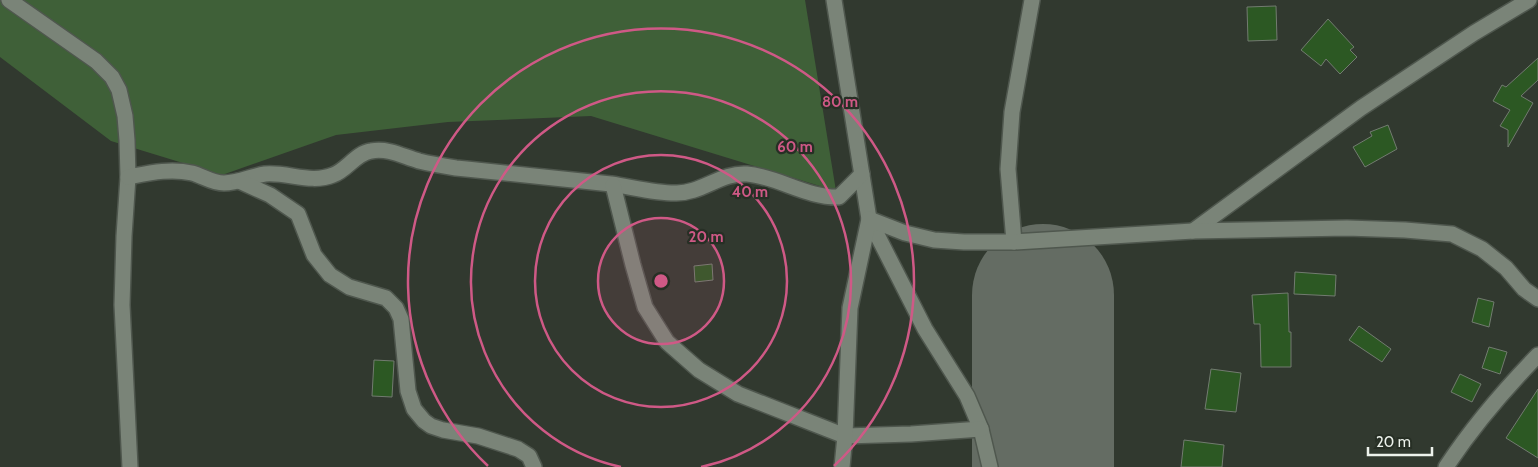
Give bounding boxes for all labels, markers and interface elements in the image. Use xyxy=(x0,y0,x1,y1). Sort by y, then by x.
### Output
text: 80 m xyxy=(822,93,858,111)
text: 60 m xyxy=(777,138,813,156)
text: 40 m xyxy=(732,183,768,201)
text: 20 m xyxy=(689,228,723,246)
centre of rings xyxy=(652,272,670,290)
scale bar xyxy=(1368,424,1432,456)
text: 20 m xyxy=(1376,433,1411,451)

